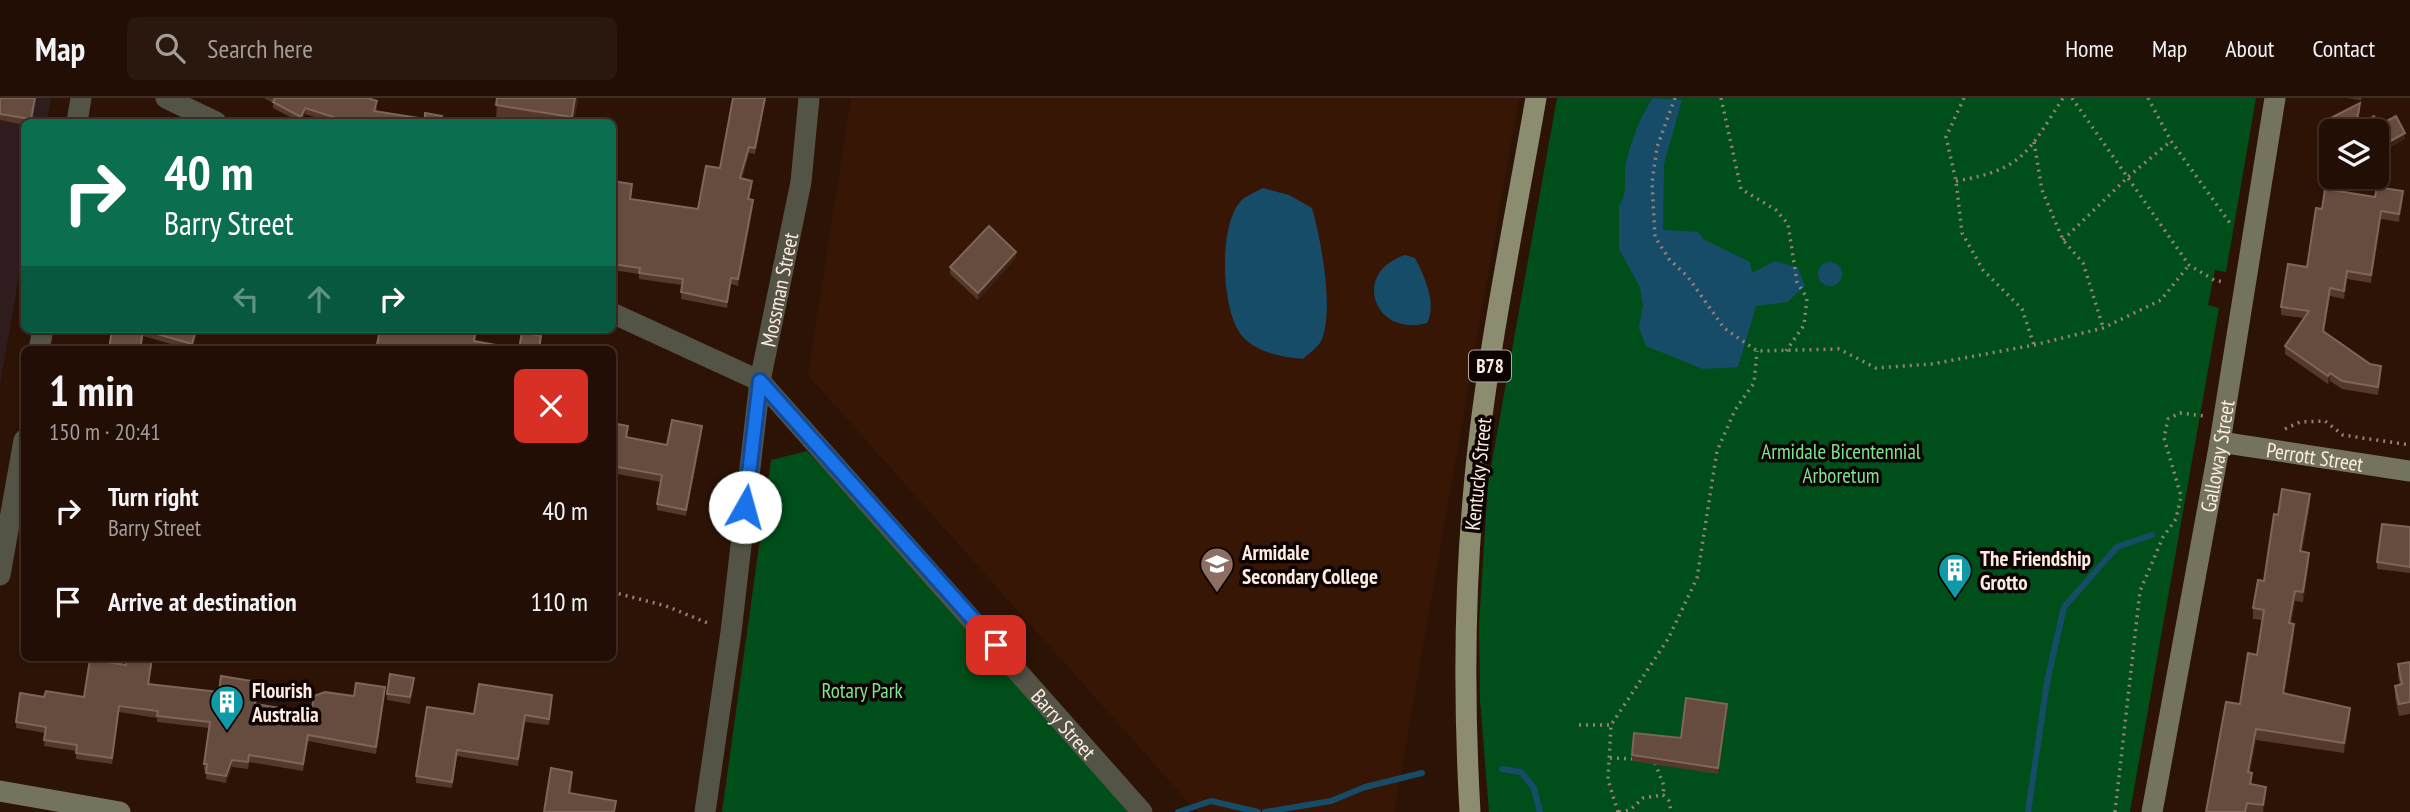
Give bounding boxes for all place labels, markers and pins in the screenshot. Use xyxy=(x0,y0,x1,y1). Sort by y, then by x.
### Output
place label: Armidale Secondary College xyxy=(1241,539,1378,590)
school or university icon: Armidale Secondary College xyxy=(1198,545,1236,594)
place label: The Friendship Grotto xyxy=(1980,545,2091,596)
building icon: The Friendship Grotto xyxy=(1936,551,1974,600)
pin xyxy=(966,615,1026,675)
place label: Flourish Australia xyxy=(251,677,319,728)
building icon: Flourish Australia xyxy=(208,683,246,732)

